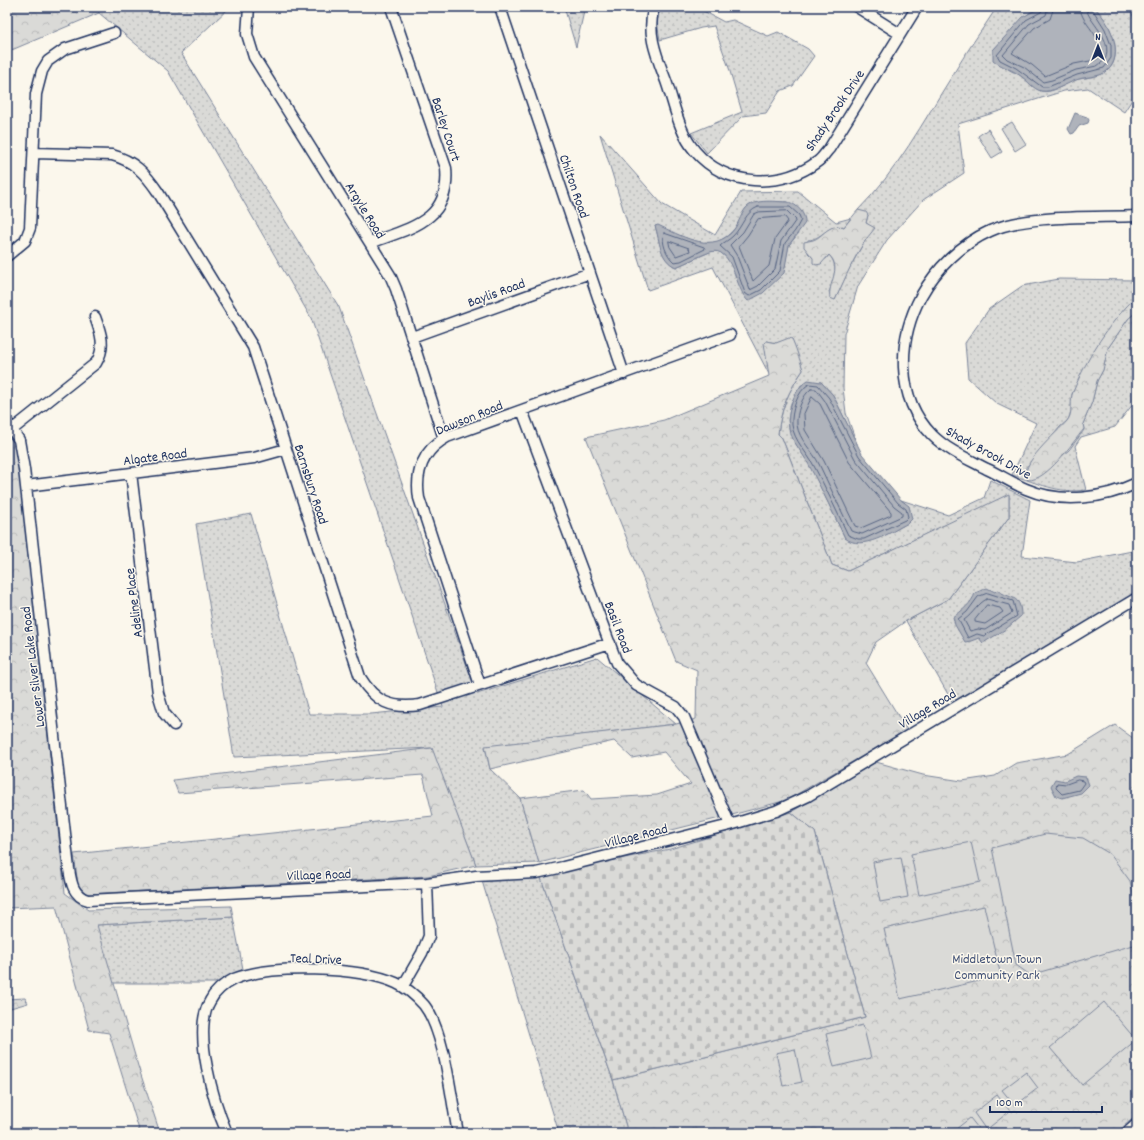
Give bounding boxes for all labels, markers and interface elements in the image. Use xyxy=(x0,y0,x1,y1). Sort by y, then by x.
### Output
north arrow xyxy=(1078,26,1118,66)
text: N xyxy=(1095,30,1101,46)
street label: Shady Brook Drive xyxy=(801,66,870,156)
street label: Barley Court xyxy=(425,95,465,164)
street label: Chilton Road xyxy=(553,152,593,221)
street label: Argyle Road xyxy=(339,179,390,243)
street label: Baylis Road xyxy=(465,274,528,314)
street label: Dawson Road xyxy=(433,396,506,441)
street label: Shady Brook Drive xyxy=(942,422,1034,485)
street label: Barnsbury Road xyxy=(288,442,332,527)
street label: Algate Road xyxy=(122,444,188,472)
street label: Adeline Place xyxy=(121,567,149,639)
street label: Basil Road xyxy=(598,599,636,657)
street label: Lower Silver Lake Road xyxy=(17,605,51,728)
street label: Village Road xyxy=(895,685,961,735)
street label: Village Road xyxy=(603,819,670,854)
street label: Village Road xyxy=(287,865,352,887)
street label: Teal Drive xyxy=(290,949,342,971)
park label: Middletown Town Community Park xyxy=(952,950,1042,986)
scale bar xyxy=(990,1088,1102,1114)
text: 100 m xyxy=(996,1095,1023,1112)

